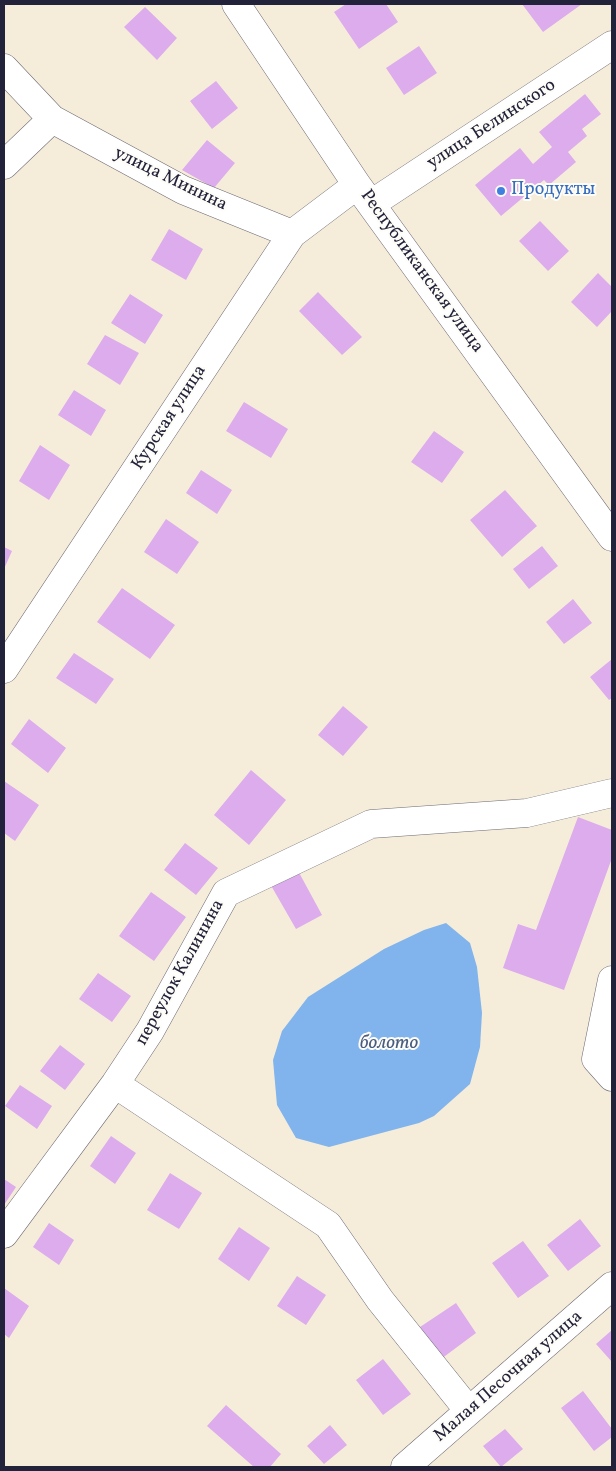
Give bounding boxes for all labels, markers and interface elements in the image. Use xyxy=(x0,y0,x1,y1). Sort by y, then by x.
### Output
street label: улица Белинского xyxy=(424,75,560,175)
street label: улица Минина xyxy=(110,143,230,217)
place label: Продукты xyxy=(511,180,595,202)
marker: Продукты xyxy=(495,185,507,197)
street label: Республиканская улица xyxy=(355,186,487,358)
street label: Курская улица xyxy=(128,362,212,474)
street label: переулок Калинина xyxy=(132,896,230,1050)
water label: болото xyxy=(360,1034,418,1056)
street label: Малая Песочная улица xyxy=(430,1307,588,1447)

